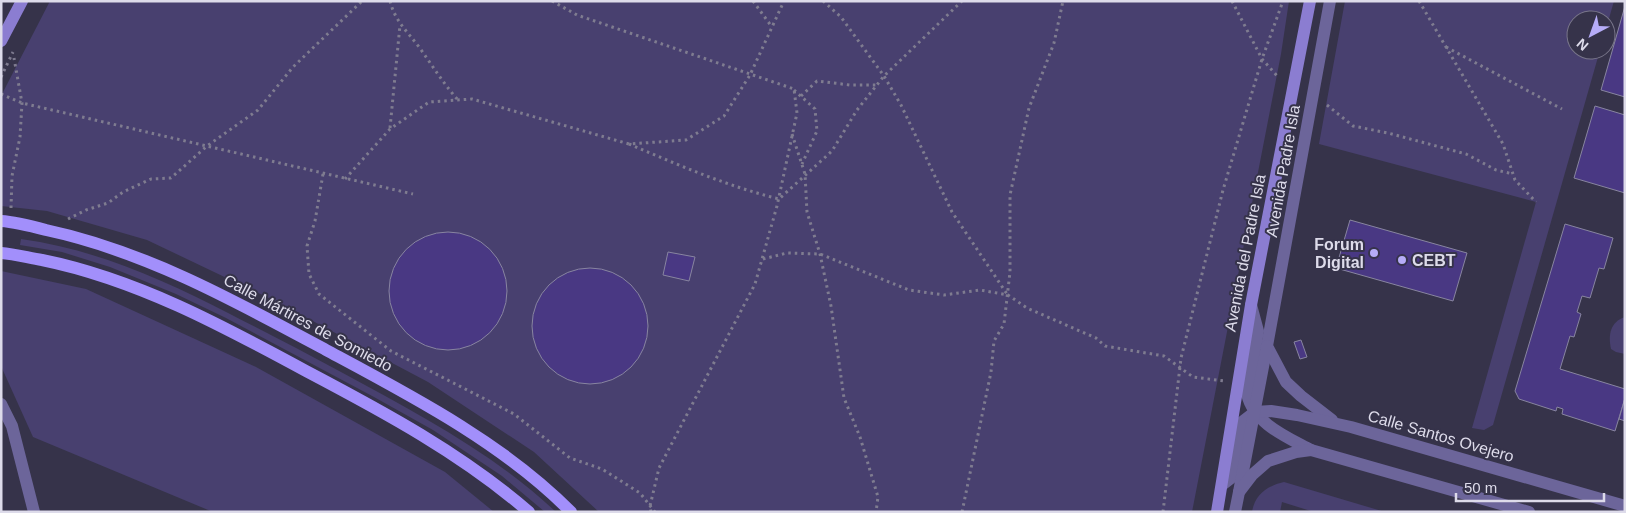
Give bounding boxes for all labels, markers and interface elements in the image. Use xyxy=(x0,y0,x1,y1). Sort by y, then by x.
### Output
north arrow xyxy=(1566,10,1616,60)
text: N xyxy=(1573,35,1592,54)
street label: Avenida Padre Isla xyxy=(1263,103,1303,238)
street label: Avenida del Padre Isla xyxy=(1221,173,1269,333)
place label: Forum Digital xyxy=(1314,236,1364,271)
marker: Forum Digital xyxy=(1368,247,1380,259)
place label: CEBT xyxy=(1412,252,1456,269)
marker: CEBT xyxy=(1396,254,1408,266)
street label: Calle Mártires de Somiedo xyxy=(221,271,395,375)
street label: Calle Santos Ovejero xyxy=(1366,407,1516,465)
scale bar xyxy=(1456,470,1604,502)
text: 50 m xyxy=(1464,479,1497,496)

